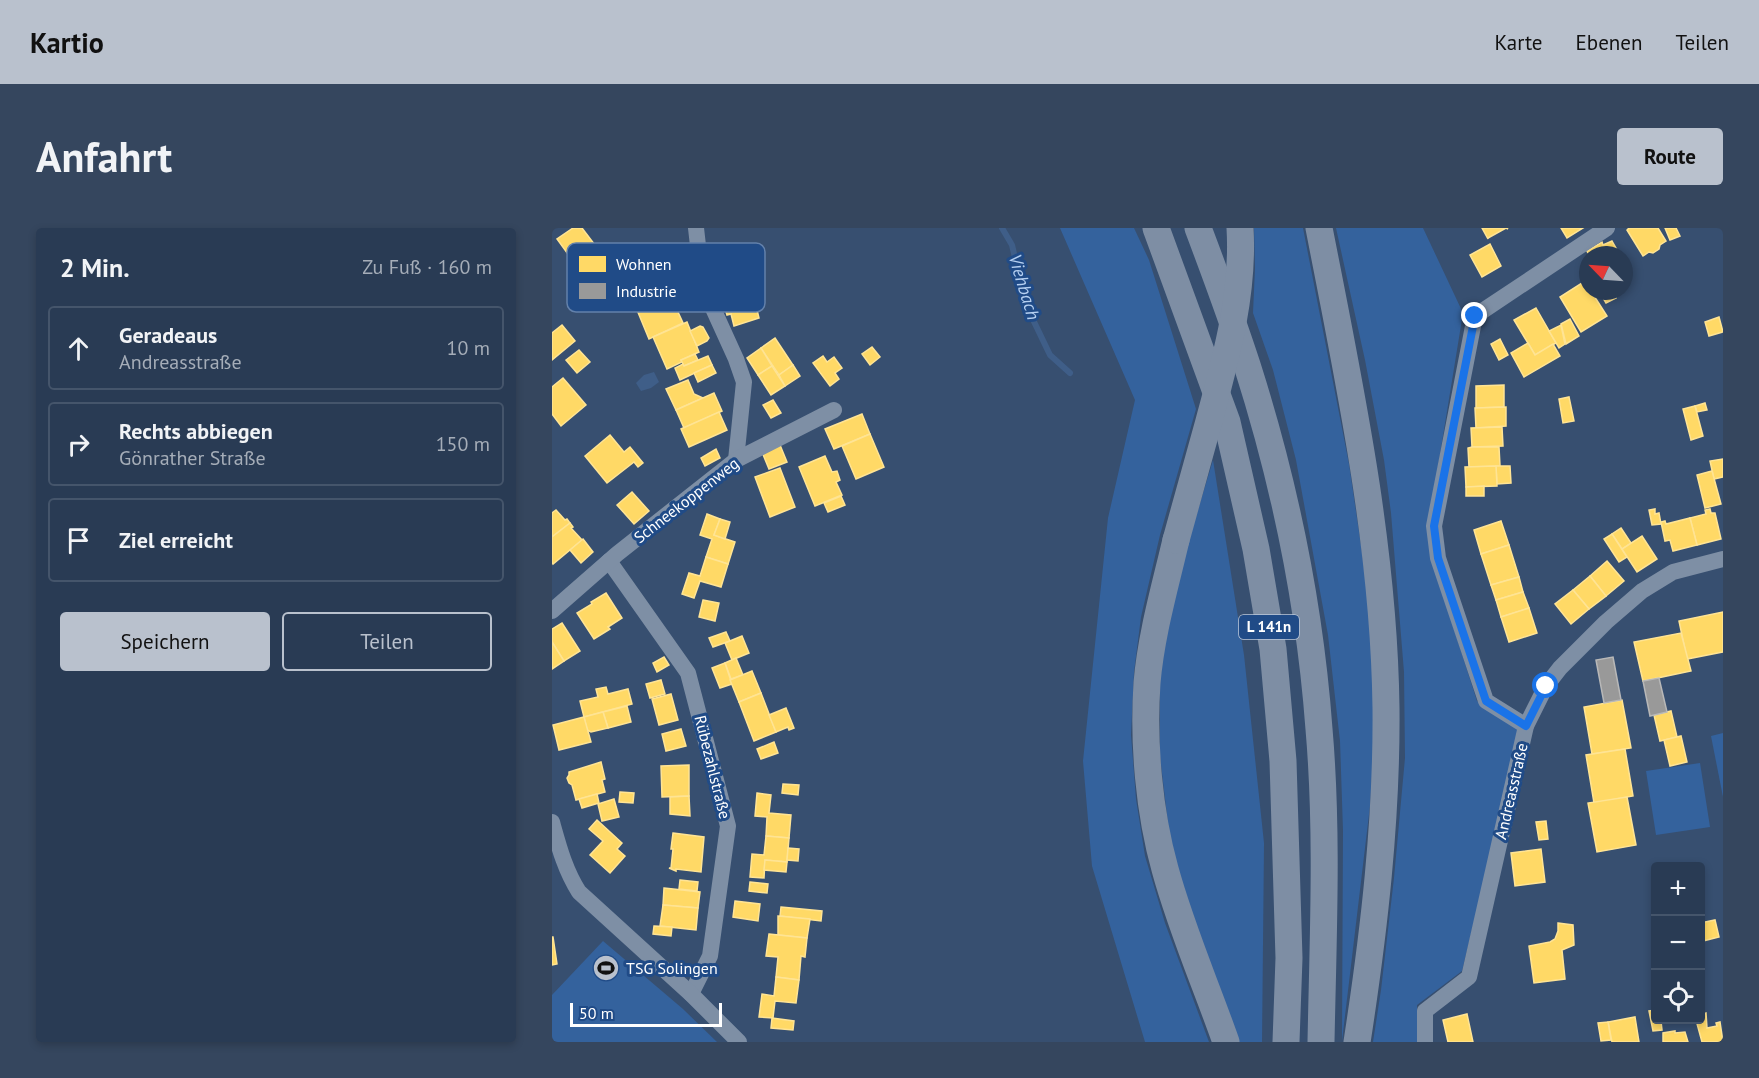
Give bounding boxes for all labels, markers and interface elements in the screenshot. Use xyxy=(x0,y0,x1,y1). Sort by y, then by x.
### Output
text: Kartio xyxy=(30,24,104,61)
text: Karte xyxy=(1495,29,1543,56)
text: Ebenen xyxy=(1576,29,1642,56)
text: Teilen xyxy=(1675,29,1729,56)
button: Route xyxy=(1617,128,1723,185)
text: Anfahrt xyxy=(36,129,172,184)
legend xyxy=(567,243,765,312)
north arrow xyxy=(1579,246,1633,300)
text: 2 Min. xyxy=(60,251,130,284)
water label: Viehbach xyxy=(1004,251,1045,322)
text: Zu Fuß · 160 m xyxy=(362,254,492,280)
text: Wohnen xyxy=(616,254,672,274)
text: Industrie xyxy=(616,281,677,301)
route end xyxy=(1461,302,1487,328)
text: Geradeaus xyxy=(119,321,217,349)
icon: ahead xyxy=(62,332,95,365)
text: 10 m xyxy=(447,335,490,361)
text: Andreasstraße xyxy=(119,349,242,375)
text: Rechts abbiegen xyxy=(119,417,273,445)
icon: right xyxy=(62,428,95,461)
text: 150 m xyxy=(436,431,490,457)
text: Gönrather Straße xyxy=(119,445,266,471)
street label: Schneekoppenweg xyxy=(630,453,742,547)
icon: arrive xyxy=(62,524,95,557)
text: Ziel erreicht xyxy=(119,526,233,554)
button: Speichern xyxy=(60,612,270,671)
button: Teilen xyxy=(282,612,492,671)
road number: L 141n xyxy=(1239,615,1299,639)
route start xyxy=(1532,672,1558,698)
street label: Rübezahlstraße xyxy=(690,713,736,821)
street label: Andreasstraße xyxy=(1490,741,1532,841)
map controls xyxy=(1651,862,1705,1024)
button: + xyxy=(1651,862,1705,916)
button: − xyxy=(1651,916,1705,970)
sports icon: TSG Solingen xyxy=(591,953,621,983)
place label: TSG Solingen xyxy=(626,958,718,978)
button: locate xyxy=(1651,970,1705,1024)
scale bar xyxy=(570,1000,722,1028)
text: 50 m xyxy=(579,1003,614,1023)

